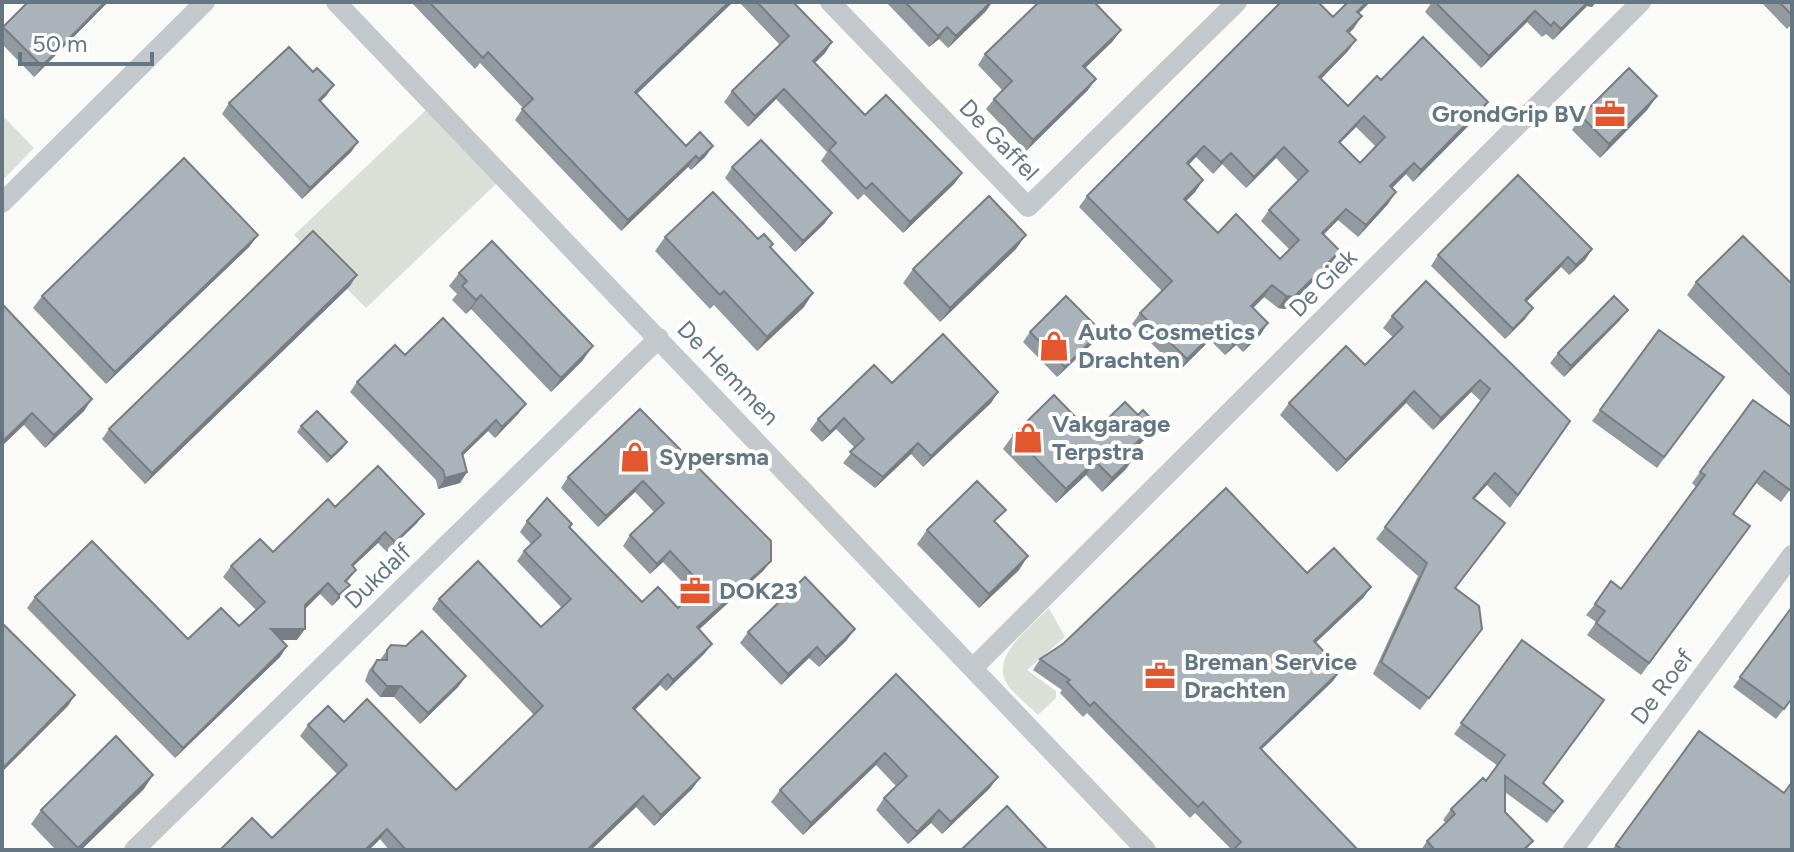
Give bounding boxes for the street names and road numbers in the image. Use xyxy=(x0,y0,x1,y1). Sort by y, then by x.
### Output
street label: De Gaffel xyxy=(953,93,1045,186)
street label: De Giek xyxy=(1283,242,1363,323)
street label: De Hemmen xyxy=(671,314,785,431)
street label: Dukdalf xyxy=(338,537,417,614)
street label: De Roef xyxy=(1624,643,1699,730)

